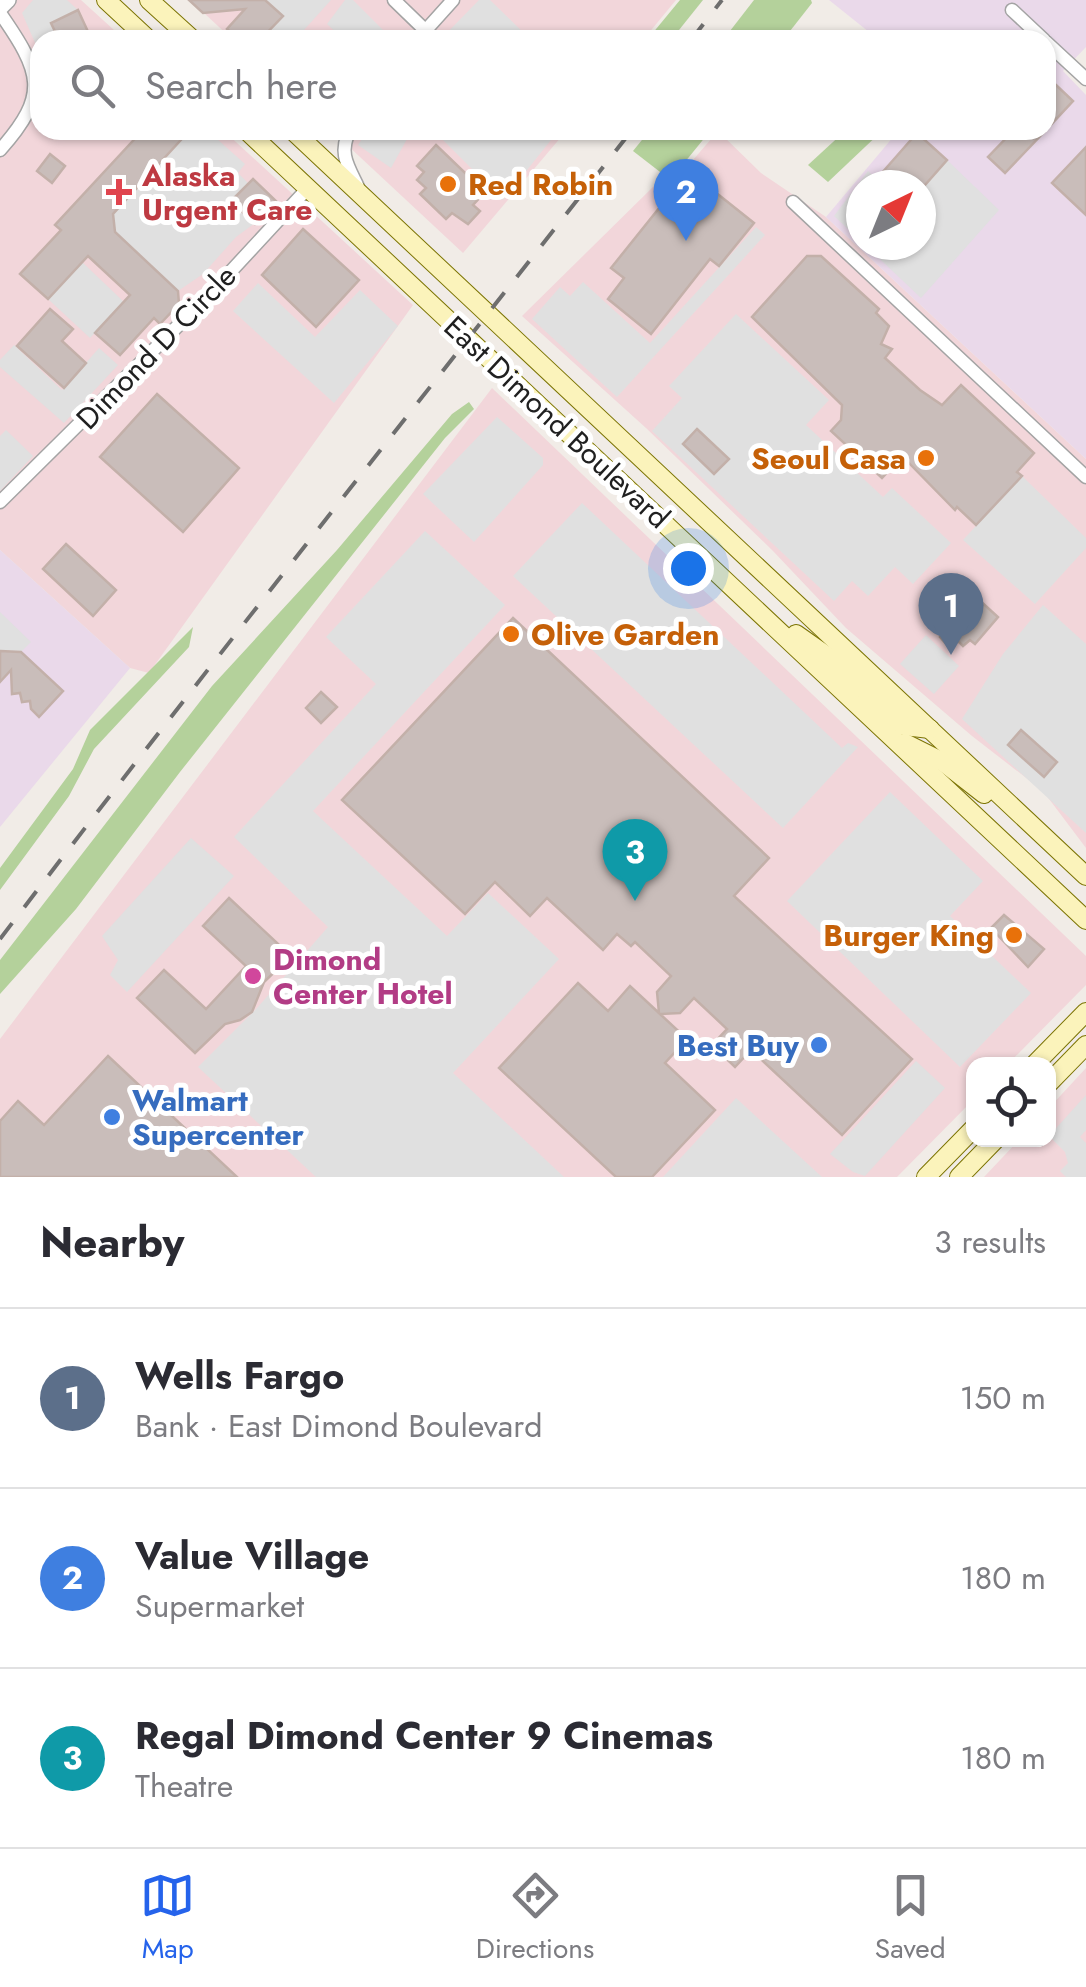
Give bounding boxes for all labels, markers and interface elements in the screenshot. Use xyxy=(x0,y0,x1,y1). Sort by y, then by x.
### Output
search box xyxy=(30,30,1056,140)
icon: search xyxy=(65,58,120,113)
text: Search here xyxy=(145,58,337,113)
place label: Alaska Urgent Care xyxy=(141,154,312,231)
pin: 2 xyxy=(654,158,718,241)
place label: Red Robin xyxy=(468,163,613,206)
north arrow xyxy=(846,170,936,260)
marker: Red Robin xyxy=(437,173,459,195)
marker: Alaska Urgent Care xyxy=(106,179,132,205)
street label: Dimond D Circle xyxy=(66,255,246,439)
street label: East Dimond Boulevard xyxy=(435,306,679,538)
place label: Seoul Casa xyxy=(751,437,906,480)
marker: Seoul Casa xyxy=(915,447,937,469)
your location xyxy=(663,543,714,594)
pin: 1 xyxy=(918,572,984,655)
place label: Olive Garden xyxy=(531,613,719,656)
marker: Olive Garden xyxy=(500,623,522,645)
pin: 3 xyxy=(602,818,668,901)
place label: Burger King xyxy=(823,914,994,957)
marker: Burger King xyxy=(1003,924,1025,946)
place label: Dimond Center Hotel xyxy=(273,938,453,1015)
marker: Dimond Center Hotel xyxy=(242,965,264,987)
place label: Best Buy xyxy=(677,1024,799,1067)
marker: Best Buy xyxy=(808,1034,830,1056)
map controls xyxy=(966,1057,1056,1147)
button: locate xyxy=(966,1057,1056,1147)
place label: Walmart Supercenter xyxy=(132,1079,305,1156)
marker: Walmart Supercenter xyxy=(101,1106,123,1128)
text: Nearby xyxy=(40,1212,184,1273)
text: 3 results xyxy=(934,1219,1046,1265)
text: Wells Fargo xyxy=(135,1348,344,1403)
text: 1 xyxy=(64,1375,81,1421)
text: 150 m xyxy=(960,1375,1046,1421)
text: Bank · East Dimond Boulevard xyxy=(135,1403,542,1449)
text: Value Village xyxy=(135,1528,369,1583)
text: 2 xyxy=(62,1555,83,1601)
text: 180 m xyxy=(960,1555,1046,1601)
text: Supermarket xyxy=(135,1583,304,1629)
text: Regal Dimond Center 9 Cinemas xyxy=(135,1708,713,1763)
text: 3 xyxy=(63,1735,82,1781)
text: 180 m xyxy=(960,1735,1046,1781)
text: Theatre xyxy=(135,1763,233,1809)
tab: Map xyxy=(140,1868,195,1969)
tab: Directions xyxy=(476,1868,594,1969)
tab: Saved xyxy=(875,1868,946,1969)

